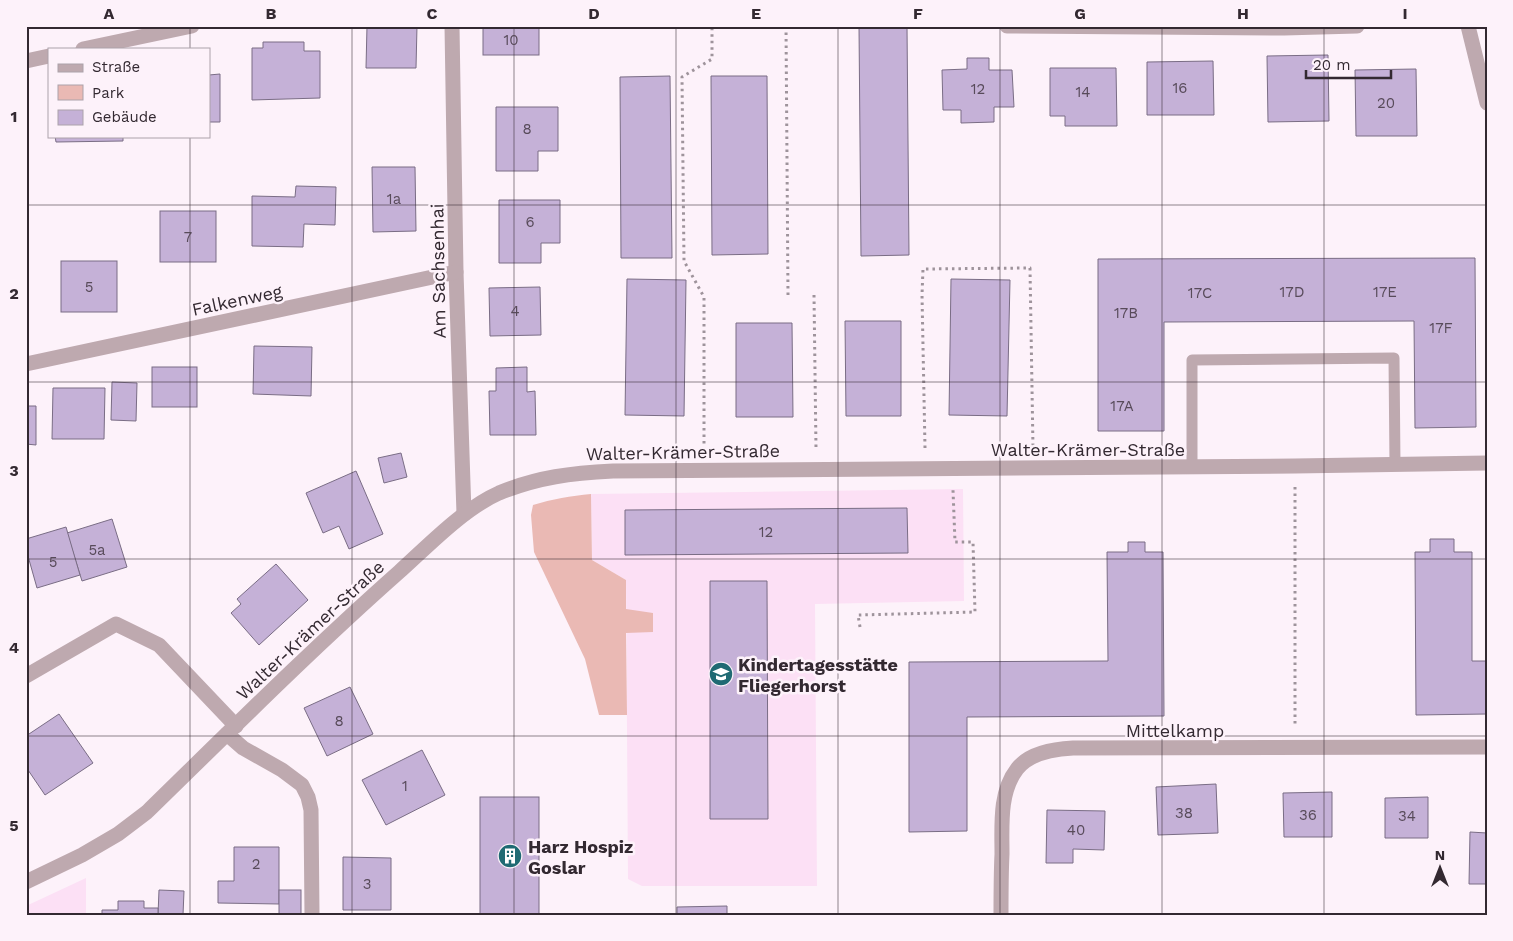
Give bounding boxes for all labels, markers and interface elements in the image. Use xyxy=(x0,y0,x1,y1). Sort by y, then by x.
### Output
text: A xyxy=(104,4,115,23)
text: B xyxy=(266,4,277,23)
text: C xyxy=(427,4,438,23)
text: D xyxy=(588,4,600,23)
text: E xyxy=(751,4,761,23)
text: F xyxy=(913,4,923,23)
text: G xyxy=(1074,4,1086,23)
text: H xyxy=(1237,4,1249,23)
text: I xyxy=(1402,4,1408,23)
house number: 10 xyxy=(503,31,519,49)
legend xyxy=(48,48,210,138)
scale bar xyxy=(1306,48,1390,80)
text: 20 m xyxy=(1313,56,1351,74)
text: Straße xyxy=(92,58,140,76)
house number: 16 xyxy=(1173,79,1187,97)
house number: 12 xyxy=(971,80,985,98)
house number: 14 xyxy=(1075,83,1091,101)
text: Park xyxy=(92,84,125,102)
house number: 20 xyxy=(1377,94,1395,112)
text: 1 xyxy=(11,107,17,126)
text: Gebäude xyxy=(92,108,157,126)
house number: 8 xyxy=(522,120,532,138)
house number: 1a xyxy=(387,190,402,208)
street label: Am Sachsenhai xyxy=(426,203,450,339)
house number: 6 xyxy=(525,213,535,231)
house number: 7 xyxy=(184,228,192,246)
house number: 5 xyxy=(85,278,93,296)
street label: Falkenweg xyxy=(190,280,284,320)
house number: 17D xyxy=(1279,283,1305,301)
house number: 17E xyxy=(1373,283,1397,301)
text: 2 xyxy=(9,284,19,303)
house number: 17C xyxy=(1188,284,1212,302)
house number: 4 xyxy=(510,302,520,320)
house number: 17B xyxy=(1114,304,1138,322)
house number: 17F xyxy=(1429,319,1453,337)
house number: 17A xyxy=(1110,397,1134,415)
street label: Walter-Krämer-Straße xyxy=(991,439,1185,460)
street label: Walter-Krämer-Straße xyxy=(586,440,780,464)
text: 3 xyxy=(9,461,19,480)
house number: 12 xyxy=(759,523,773,541)
house number: 5a xyxy=(88,541,106,559)
house number: 5 xyxy=(49,553,57,571)
street label: Walter-Krämer-Straße xyxy=(232,556,388,704)
text: 4 xyxy=(9,638,19,657)
place label: Kindertagesstätte Fliegerhorst xyxy=(738,654,898,696)
school or university icon: Kindertagesstätte Fliegerhorst xyxy=(708,661,734,687)
house number: 8 xyxy=(334,712,344,730)
street label: Mittelkamp xyxy=(1126,720,1224,741)
house number: 1 xyxy=(402,777,408,795)
house number: 38 xyxy=(1175,804,1193,822)
house number: 36 xyxy=(1299,806,1317,824)
house number: 34 xyxy=(1398,807,1416,825)
text: 5 xyxy=(9,816,19,835)
house number: 40 xyxy=(1067,821,1085,839)
place label: Harz Hospiz Goslar xyxy=(528,836,633,878)
building icon: Harz Hospiz Goslar xyxy=(497,843,523,869)
north arrow xyxy=(1416,844,1466,894)
text: N xyxy=(1435,847,1445,863)
house number: 2 xyxy=(252,855,260,873)
house number: 3 xyxy=(363,875,371,893)

